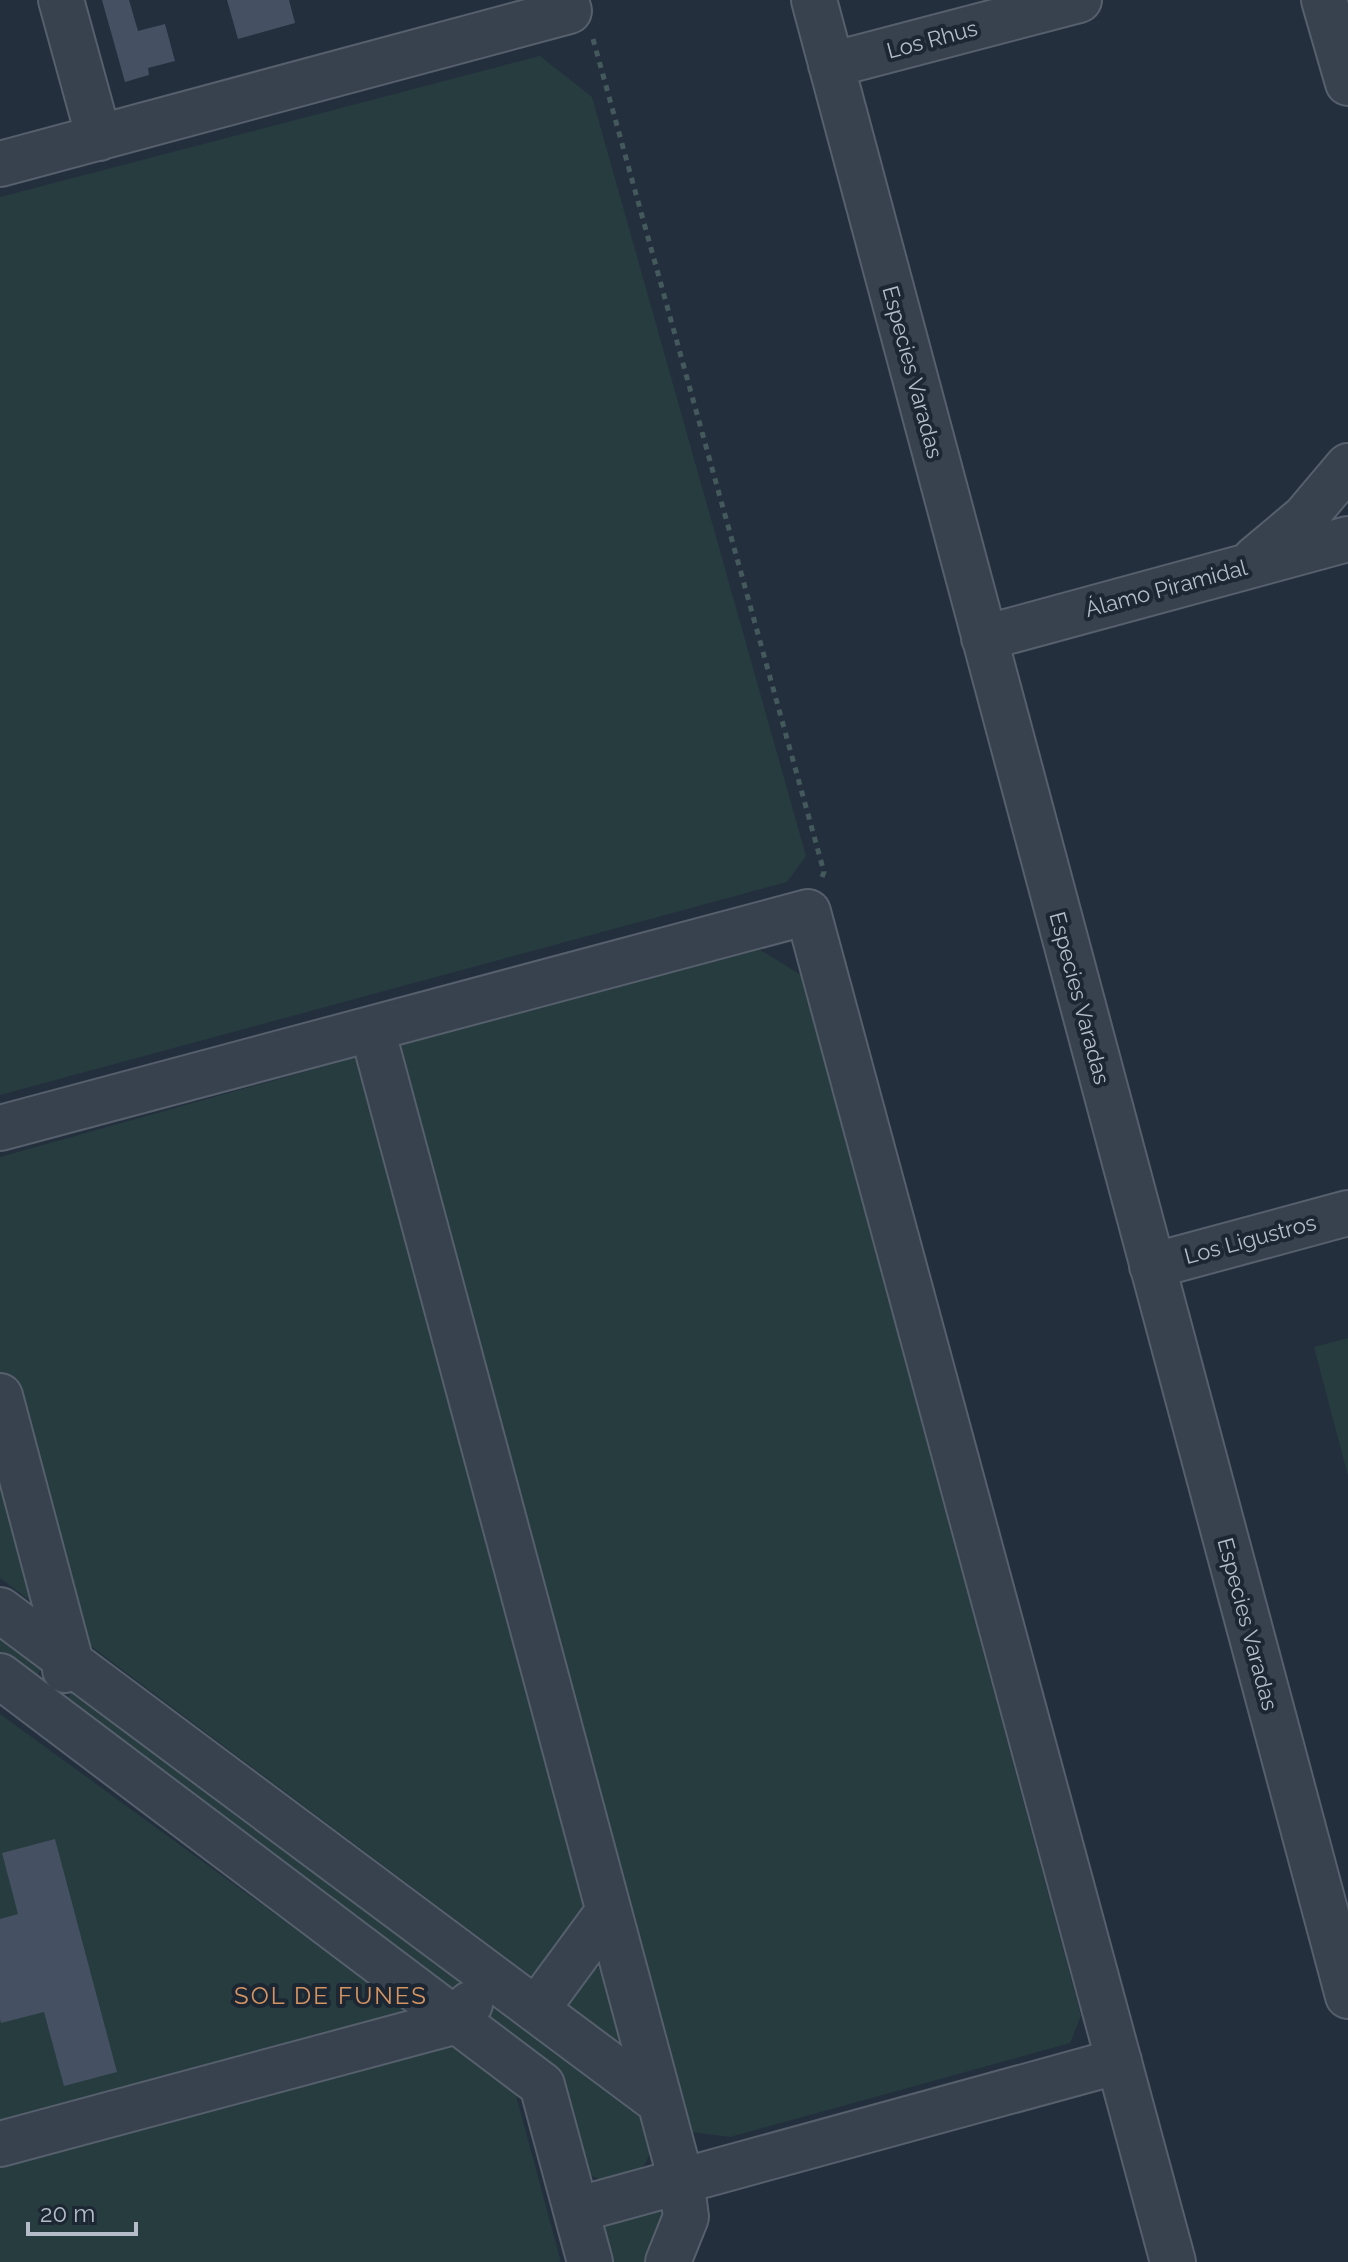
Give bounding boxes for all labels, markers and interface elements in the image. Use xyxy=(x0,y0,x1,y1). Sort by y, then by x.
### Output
street label: Los Rhus xyxy=(884,14,980,64)
street label: Especies Varadas xyxy=(877,283,949,461)
street label: Álamo Piramidal xyxy=(1082,554,1250,622)
street label: Especies Varadas xyxy=(1044,909,1116,1087)
street label: Los Ligustros xyxy=(1181,1209,1319,1269)
street label: Especies Varadas xyxy=(1212,1535,1284,1713)
district label: SOL DE FUNES xyxy=(234,1981,428,2010)
scale bar xyxy=(28,2186,136,2236)
text: 20 m xyxy=(40,2199,95,2228)

